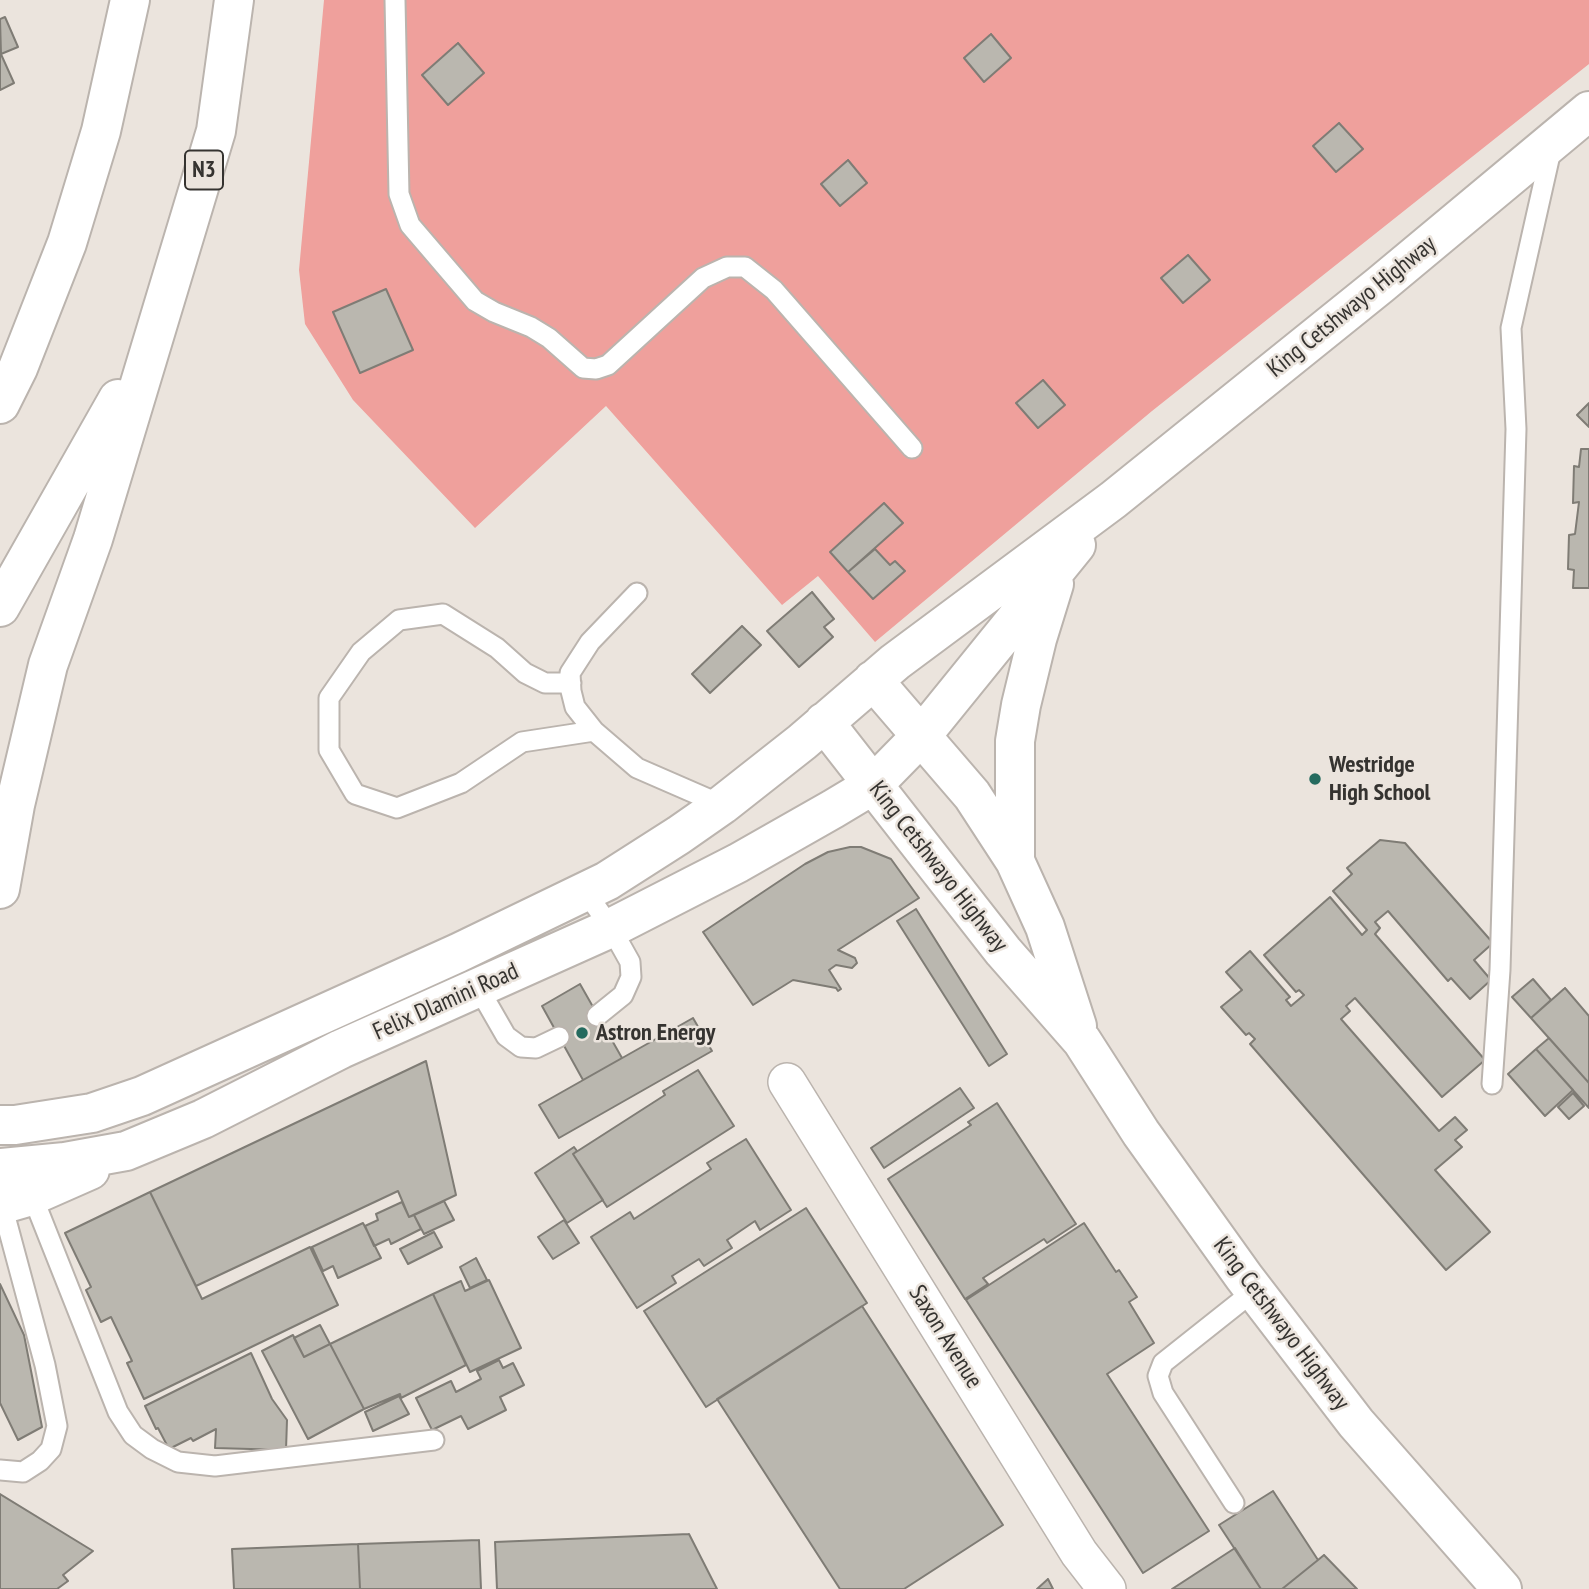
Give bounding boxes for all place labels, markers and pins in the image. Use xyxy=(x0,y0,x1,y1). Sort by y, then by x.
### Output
place label: Westridge High School xyxy=(1329,751,1430,807)
marker: Westridge High School xyxy=(1307,771,1323,787)
place label: Astron Energy xyxy=(596,1019,715,1047)
marker: Astron Energy xyxy=(574,1025,590,1041)

